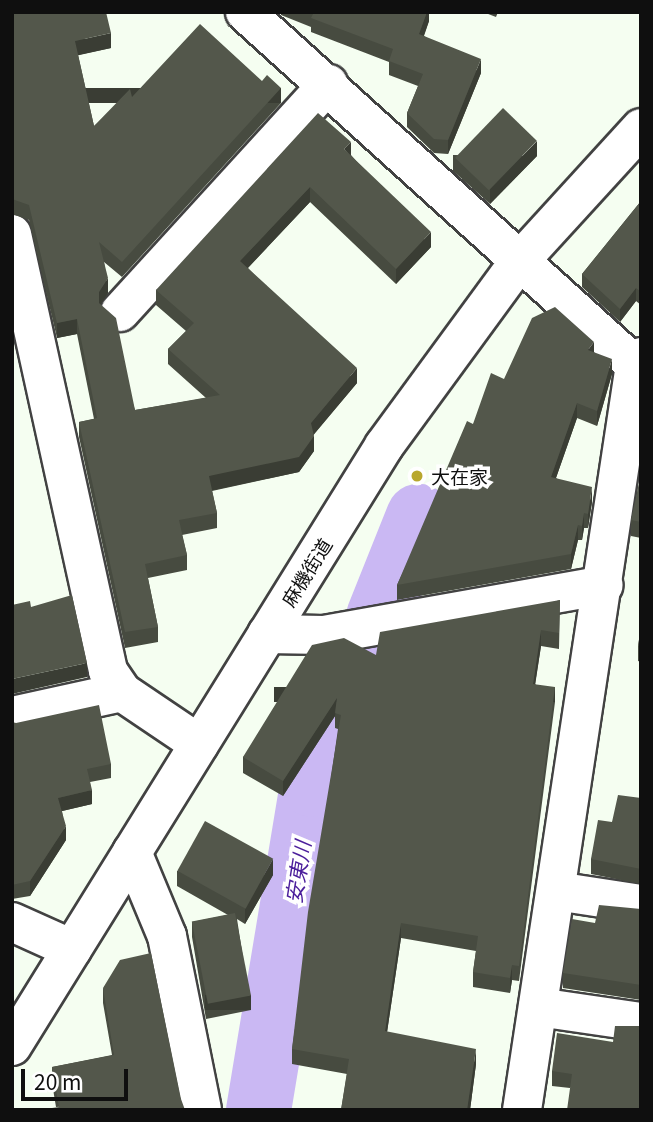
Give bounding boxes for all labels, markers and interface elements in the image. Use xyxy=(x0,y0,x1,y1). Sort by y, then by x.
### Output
place label: 大在家 xyxy=(431,465,488,487)
marker: 大在家 xyxy=(409,468,425,484)
street label: 麻機街道 xyxy=(276,534,336,610)
water label: 安東川 xyxy=(280,839,314,905)
scale bar xyxy=(24,1056,131,1100)
text: 20 m xyxy=(34,1066,81,1096)

